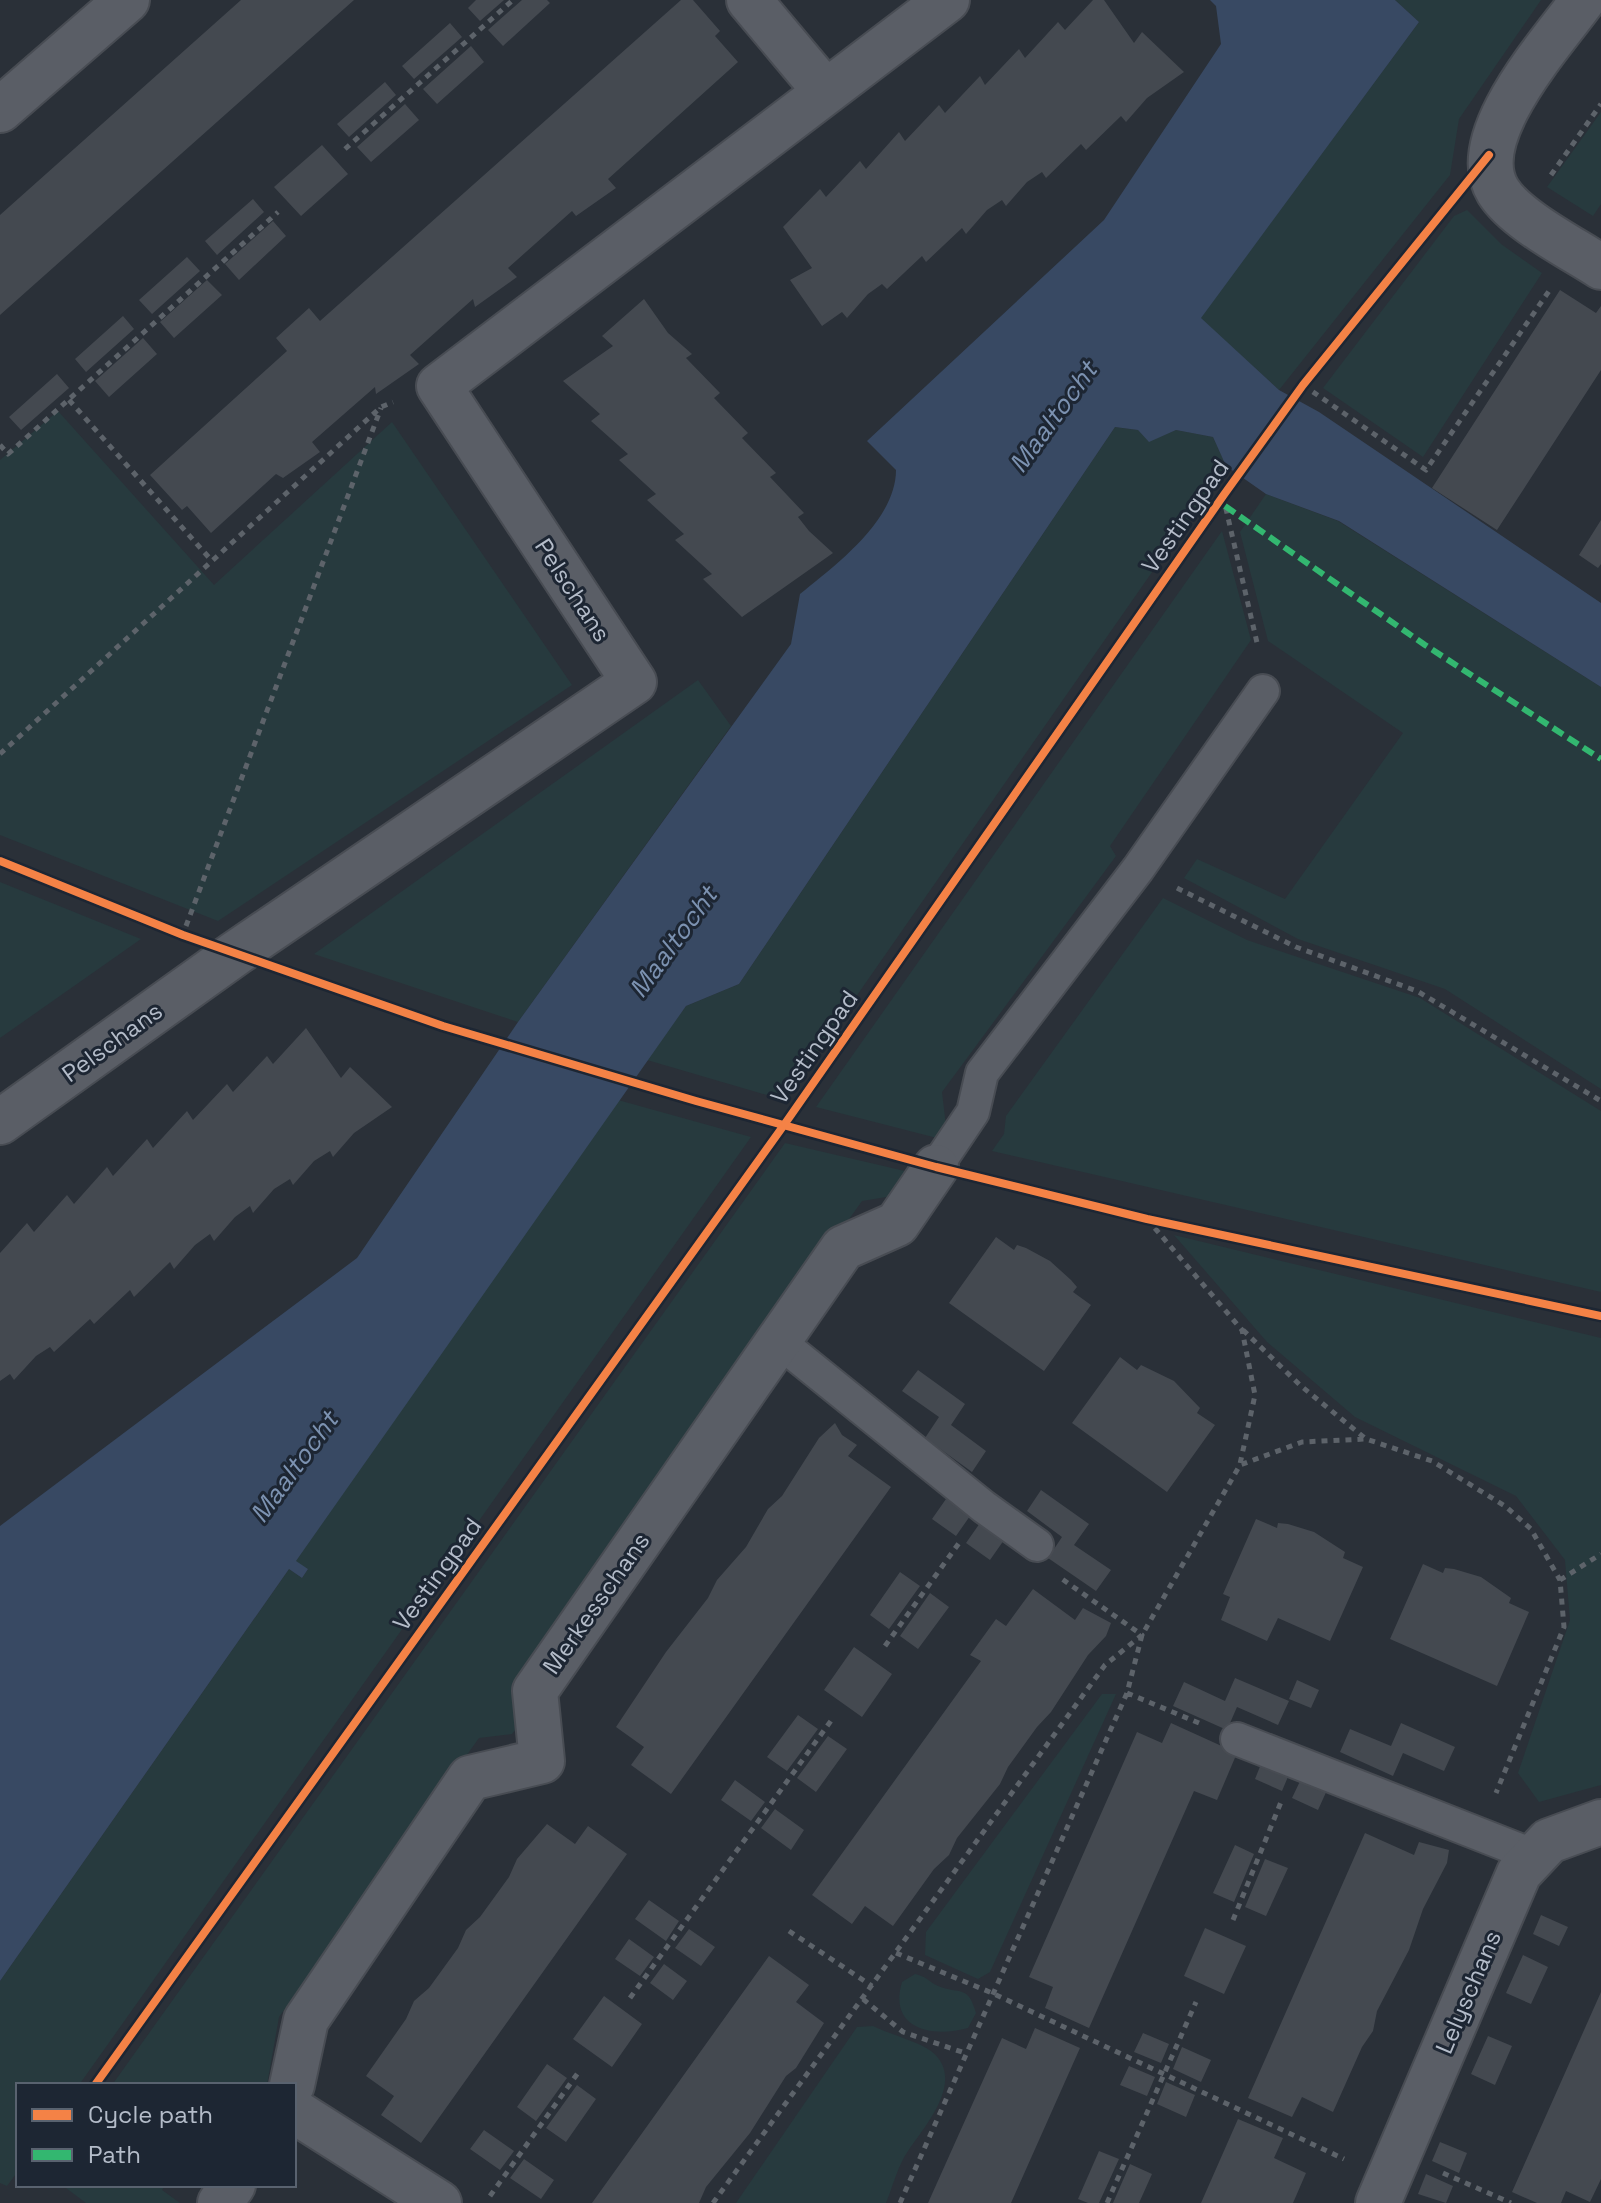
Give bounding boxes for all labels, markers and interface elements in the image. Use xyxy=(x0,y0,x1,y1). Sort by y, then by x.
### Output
water label: Maaltocht xyxy=(1001,353,1106,479)
street label: Vestingpad xyxy=(1134,453,1236,579)
street label: Pelschans xyxy=(528,532,618,648)
water label: Maaltocht xyxy=(621,878,726,1004)
street label: Vestingpad xyxy=(763,984,865,1110)
street label: Pelschans xyxy=(56,995,168,1089)
water label: Maaltocht xyxy=(242,1403,347,1529)
street label: Vestingpad xyxy=(386,1512,488,1636)
street label: Merkesschans xyxy=(536,1526,656,1680)
street label: Lelyschans xyxy=(1428,1926,1508,2058)
legend xyxy=(16,2083,296,2187)
text: Cycle path xyxy=(88,2099,213,2130)
text: Path xyxy=(88,2139,141,2170)

